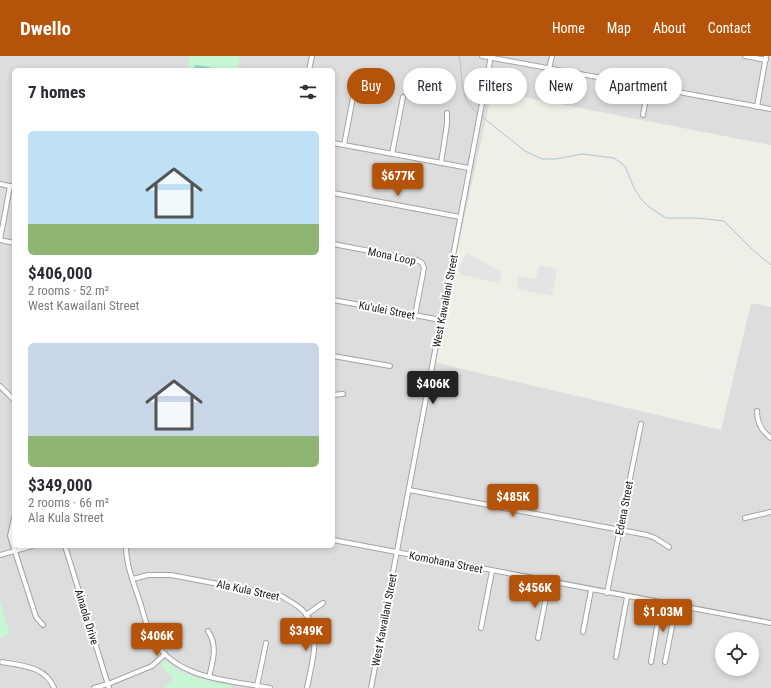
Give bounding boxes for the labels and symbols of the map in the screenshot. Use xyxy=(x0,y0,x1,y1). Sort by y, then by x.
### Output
pin: $677K xyxy=(370,163,426,197)
street label: Mona Loop xyxy=(367,245,417,268)
street label: West Kawailani Street xyxy=(430,254,461,349)
street label: Ku'ulei Street xyxy=(358,299,416,322)
pin: $406K xyxy=(405,371,461,405)
street label: Edena Street xyxy=(613,480,636,536)
pin: $485K xyxy=(485,484,541,518)
street label: Komohana Street xyxy=(408,549,484,576)
street label: West Kawailani Street xyxy=(369,573,400,668)
pin: $456K xyxy=(507,575,563,609)
street label: Ala Kula Street xyxy=(215,577,281,603)
street label: Ainaola Drive xyxy=(72,588,101,646)
pin: $1.03M xyxy=(630,599,696,633)
pin: $349K xyxy=(278,618,334,652)
pin: $406K xyxy=(129,623,185,657)

